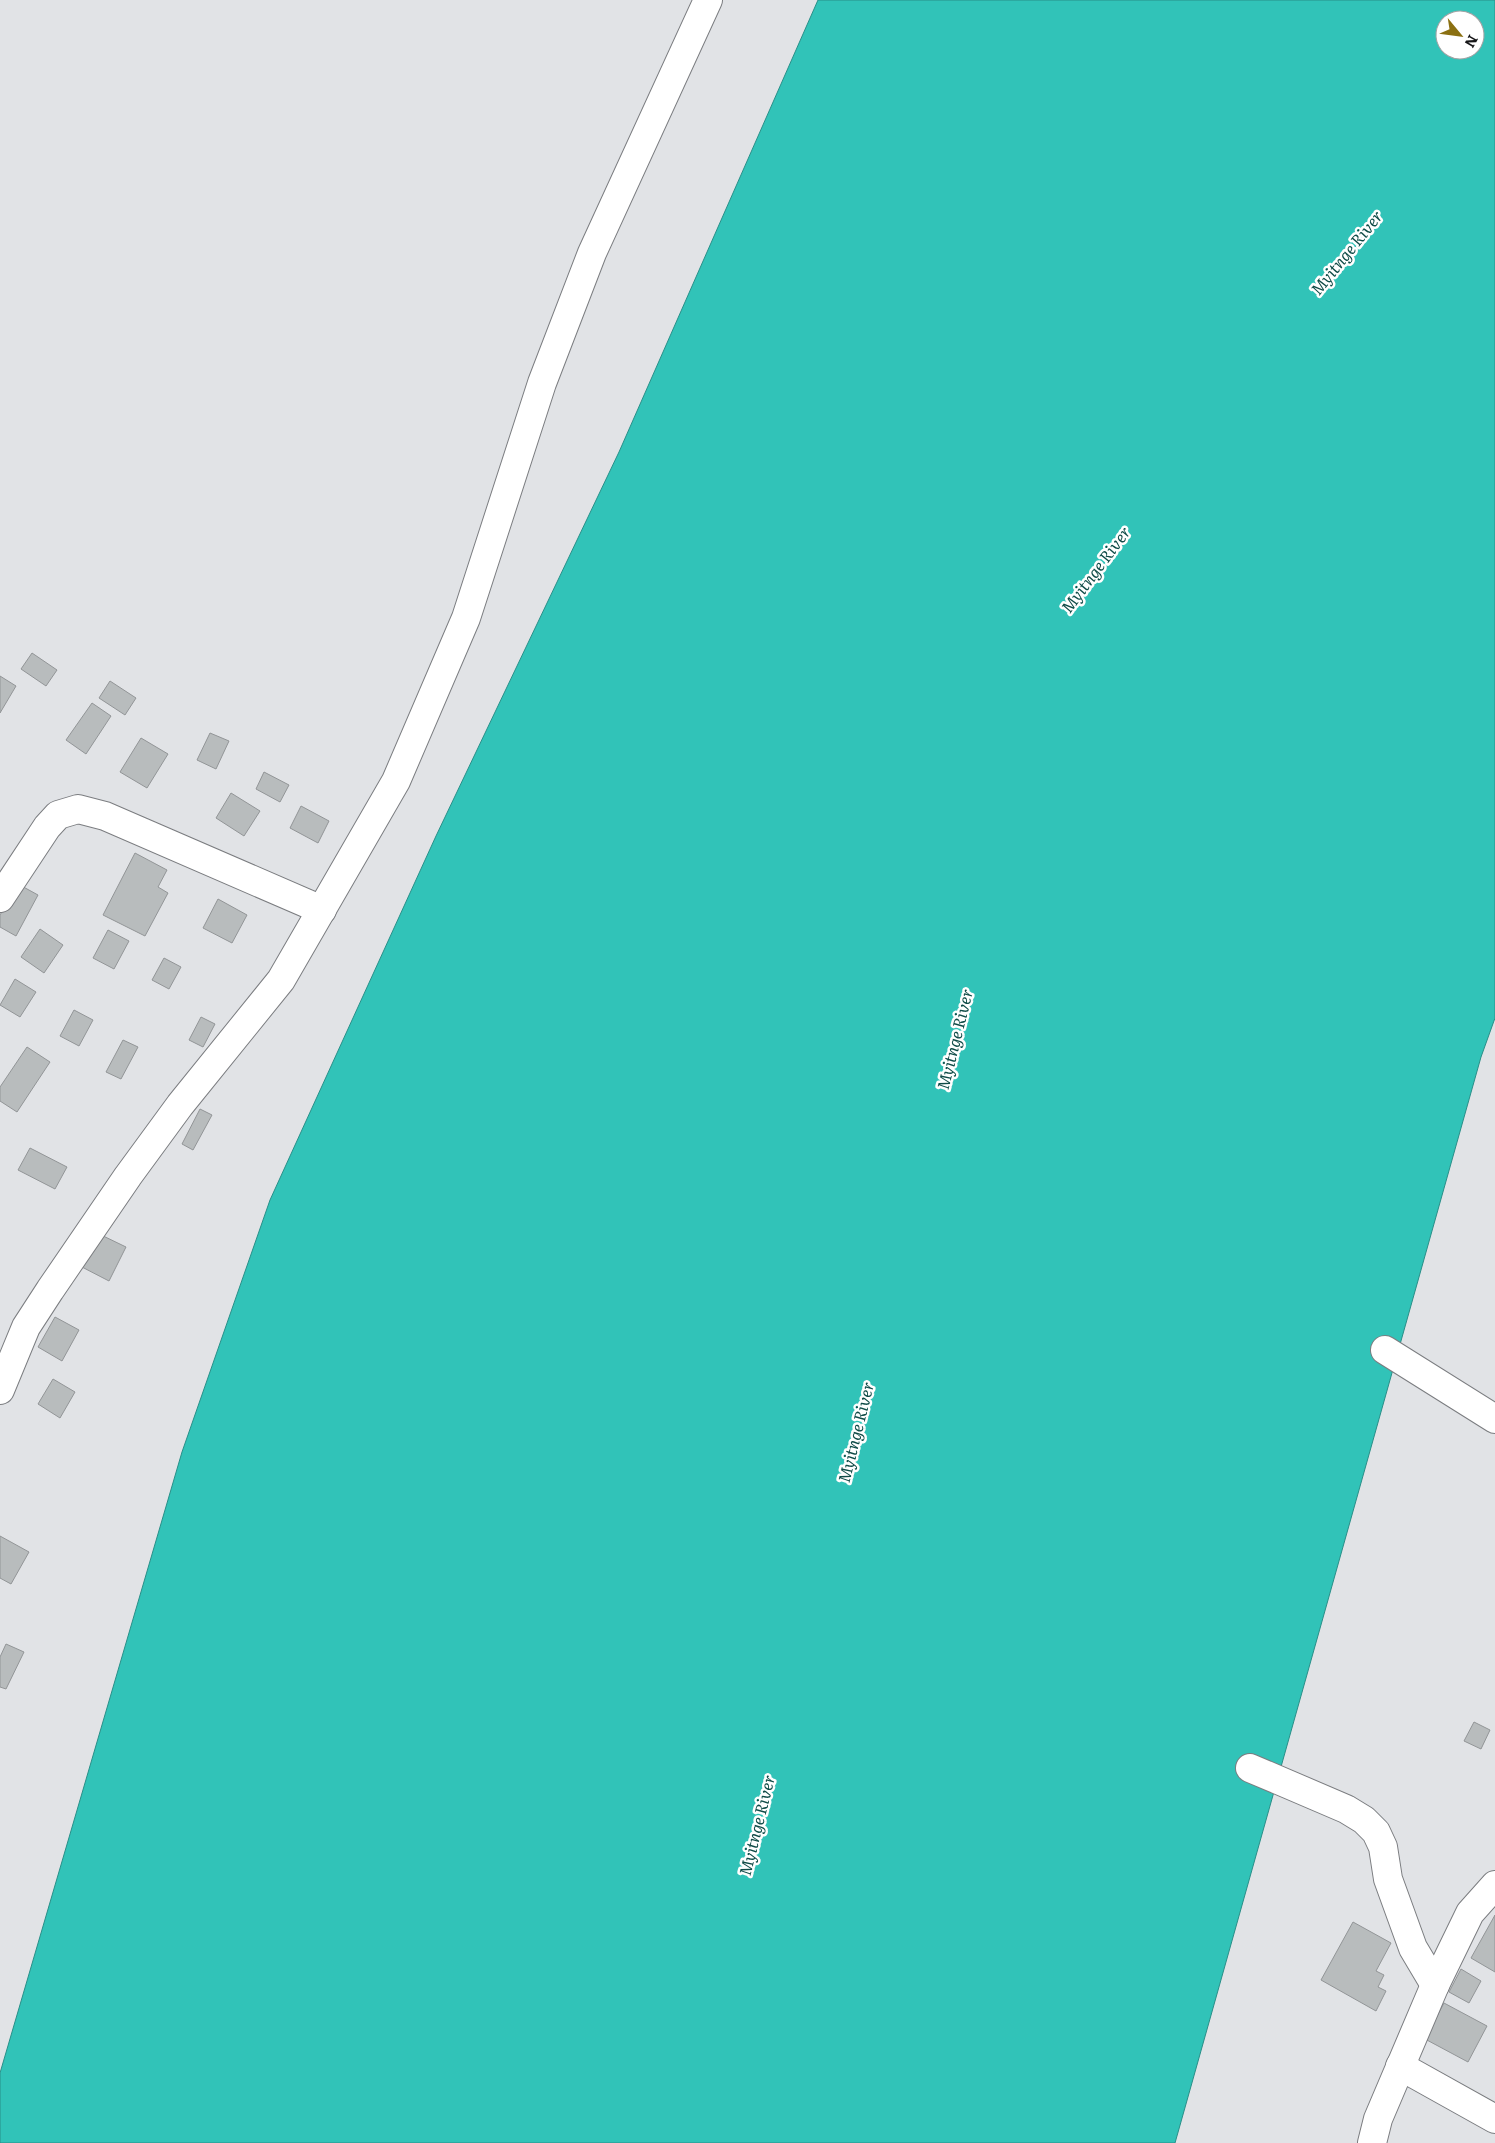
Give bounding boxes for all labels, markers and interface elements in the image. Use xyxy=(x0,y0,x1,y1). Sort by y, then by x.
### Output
north arrow xyxy=(1435,10,1485,60)
text: N xyxy=(1461,32,1484,52)
water label: Myitnge River xyxy=(1304,205,1388,299)
water label: Myitnge River xyxy=(1054,521,1136,617)
water label: Myitnge River xyxy=(930,986,978,1092)
water label: Myitnge River xyxy=(831,1379,879,1485)
water label: Myitnge River xyxy=(732,1772,780,1878)

